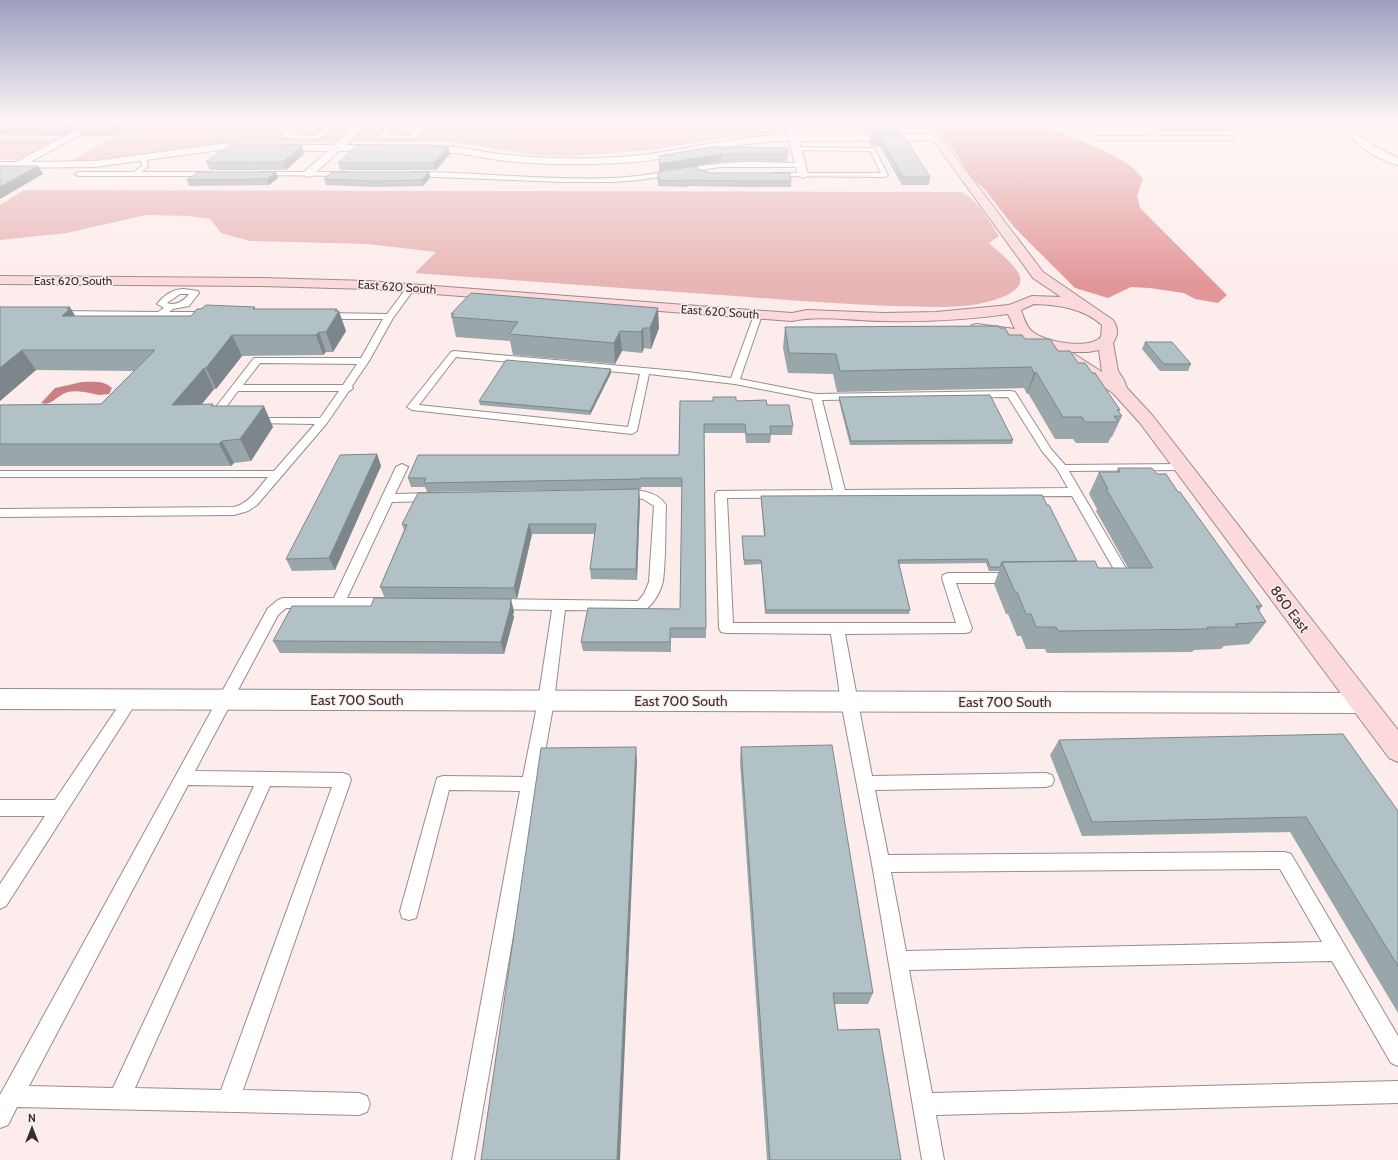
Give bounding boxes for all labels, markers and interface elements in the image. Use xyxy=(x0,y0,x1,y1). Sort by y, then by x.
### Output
street label: East 620 South xyxy=(34,273,112,288)
street label: East 620 South xyxy=(357,276,437,297)
street label: East 620 South xyxy=(680,301,760,322)
street label: 860 East xyxy=(1266,582,1314,636)
street label: East 700 South xyxy=(310,691,404,709)
street label: East 700 South xyxy=(634,692,728,710)
street label: East 700 South xyxy=(958,693,1052,711)
north arrow xyxy=(12,1108,52,1148)
text: N xyxy=(28,1111,36,1125)

